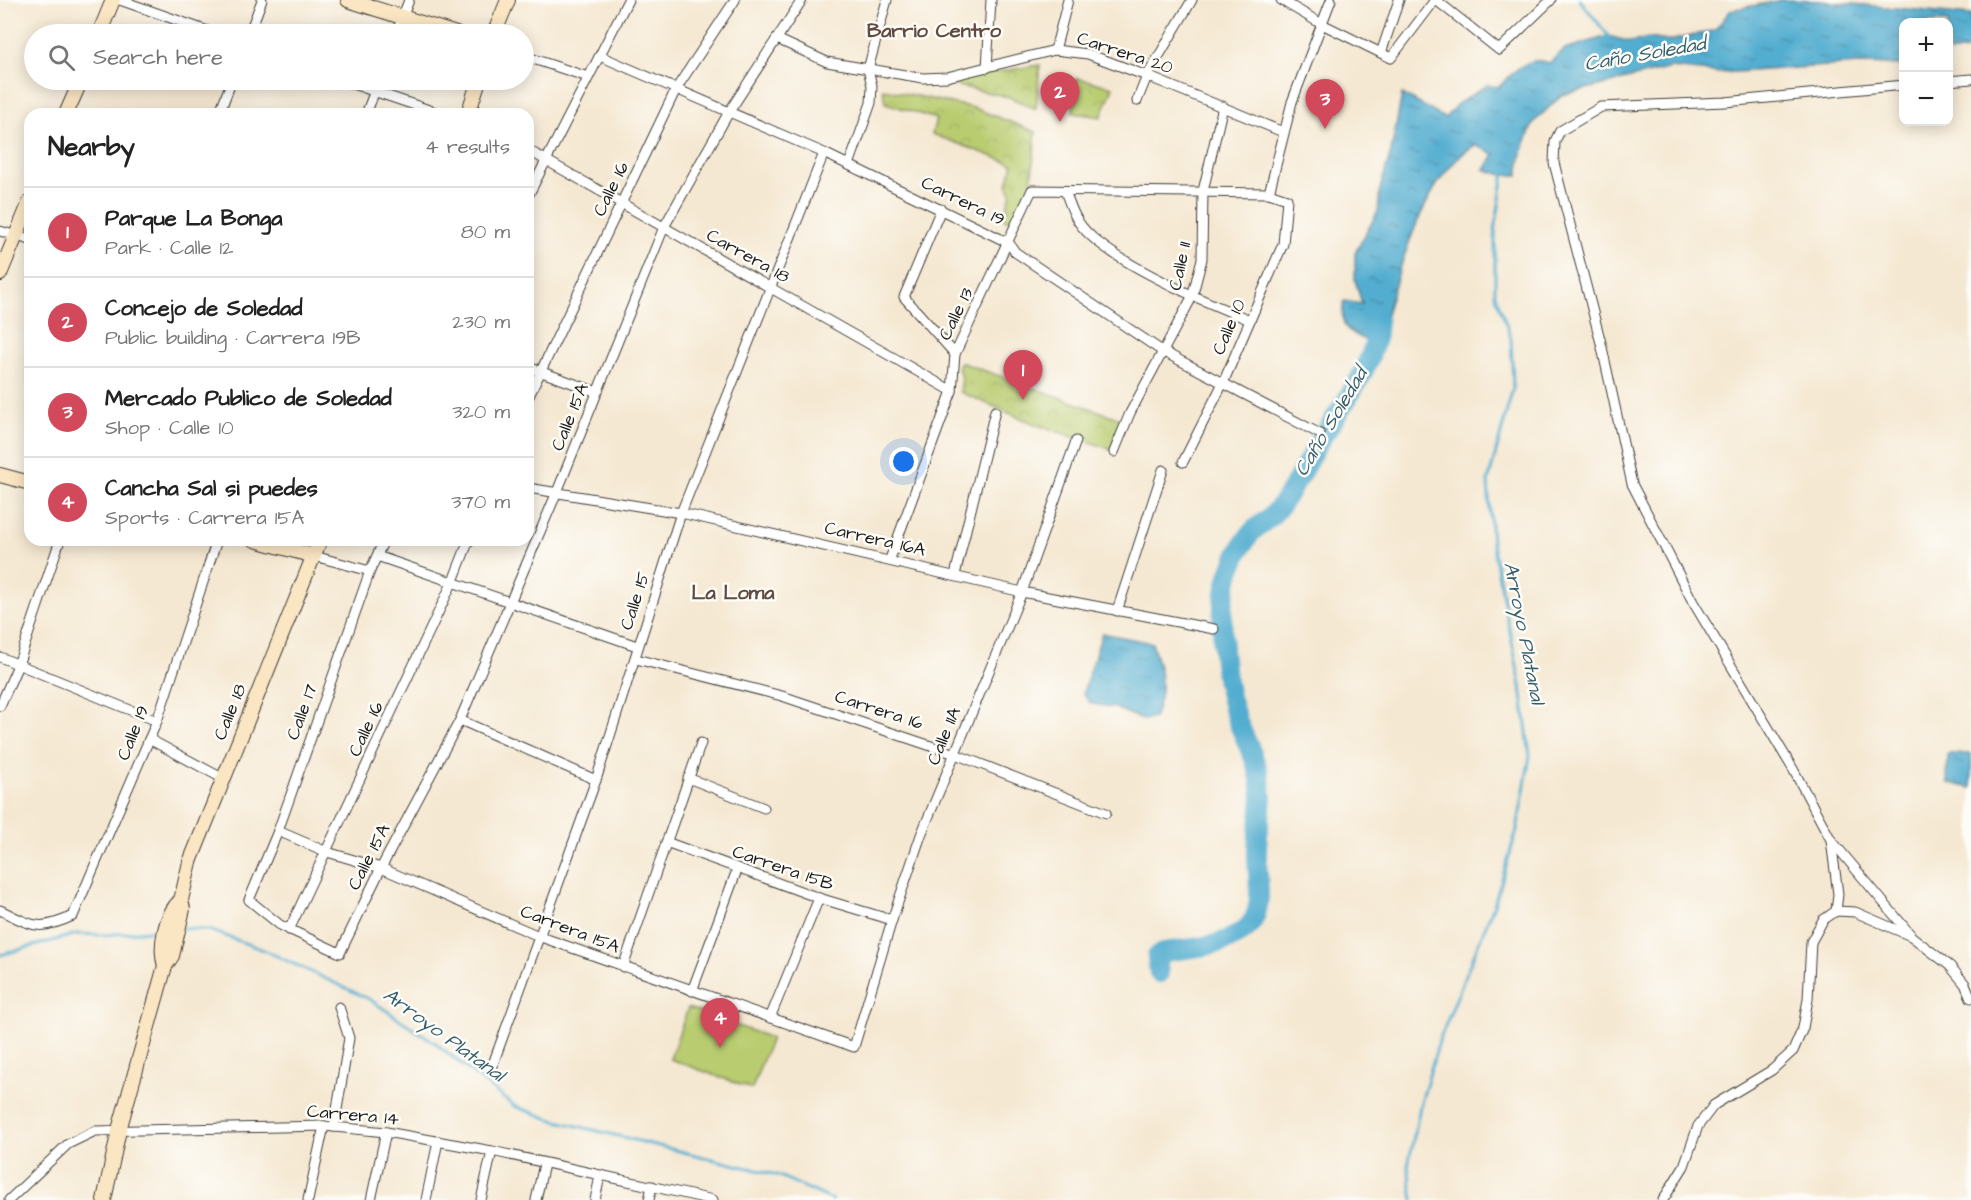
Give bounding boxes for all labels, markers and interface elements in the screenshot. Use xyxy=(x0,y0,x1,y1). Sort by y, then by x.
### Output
district label: Barrio Centro xyxy=(867,17,1002,45)
map controls xyxy=(1899,18,1953,126)
button: + xyxy=(1899,18,1953,72)
search box xyxy=(24,24,534,90)
street label: Carrera 20 xyxy=(1074,26,1176,80)
water label: Caño Soledad xyxy=(1582,29,1711,78)
icon: search xyxy=(45,41,78,74)
text: Search here xyxy=(93,42,223,73)
pin: 2 xyxy=(1040,72,1080,122)
button: − xyxy=(1899,72,1953,126)
pin: 3 xyxy=(1306,80,1344,129)
text: Nearby xyxy=(48,129,135,165)
text: 4 results xyxy=(425,133,510,161)
street label: Calle 16 xyxy=(587,157,635,221)
street label: Carrera 19 xyxy=(917,170,1009,232)
text: Parque La Bonga xyxy=(105,203,282,234)
text: 1 xyxy=(66,218,69,246)
text: 80 m xyxy=(461,218,510,246)
street label: Carrera 18 xyxy=(702,223,794,289)
text: Park · Calle 12 xyxy=(105,234,234,262)
street label: Calle 11 xyxy=(1163,239,1197,293)
street label: Calle 13 xyxy=(932,283,980,345)
text: Concejo de Soledad xyxy=(105,293,302,324)
street label: Calle 10 xyxy=(1206,295,1252,359)
text: 2 xyxy=(62,308,73,336)
text: 230 m xyxy=(452,308,510,336)
text: Public building · Carrera 19B xyxy=(105,324,361,352)
pin: 1 xyxy=(1004,350,1042,400)
water label: Caño Soledad xyxy=(1287,359,1376,482)
street label: Calle 15A xyxy=(545,379,595,455)
text: Mercado Publico de Soledad xyxy=(105,383,392,414)
text: 3 xyxy=(62,398,73,426)
text: 320 m xyxy=(452,398,510,426)
text: Shop · Calle 10 xyxy=(105,414,234,442)
your location xyxy=(889,447,918,476)
text: Cancha Sal si puedes xyxy=(105,473,318,504)
text: 4 xyxy=(61,488,74,516)
text: 370 m xyxy=(451,488,510,516)
text: Sports · Carrera 15A xyxy=(105,504,304,532)
street label: Carrera 16A xyxy=(822,515,928,563)
water label: Arroyo Platanal xyxy=(1496,560,1552,709)
street label: Calle 15 xyxy=(614,569,656,633)
district label: La Loma xyxy=(692,579,775,607)
street label: Calle 18 xyxy=(207,680,253,744)
street label: Calle 17 xyxy=(280,681,324,743)
street label: Carrera 16 xyxy=(832,684,926,736)
street label: Calle 16 xyxy=(342,697,390,761)
street label: Calle 19 xyxy=(111,702,155,764)
street label: Calle 11A xyxy=(921,703,967,769)
street label: Calle 15A xyxy=(342,819,396,894)
street label: Carrera 15B xyxy=(729,839,837,897)
street label: Carrera 15A xyxy=(517,899,624,960)
water label: Arroyo Platanal xyxy=(377,981,513,1091)
pin: 4 xyxy=(700,998,740,1048)
street label: Carrera 14 xyxy=(306,1099,400,1131)

